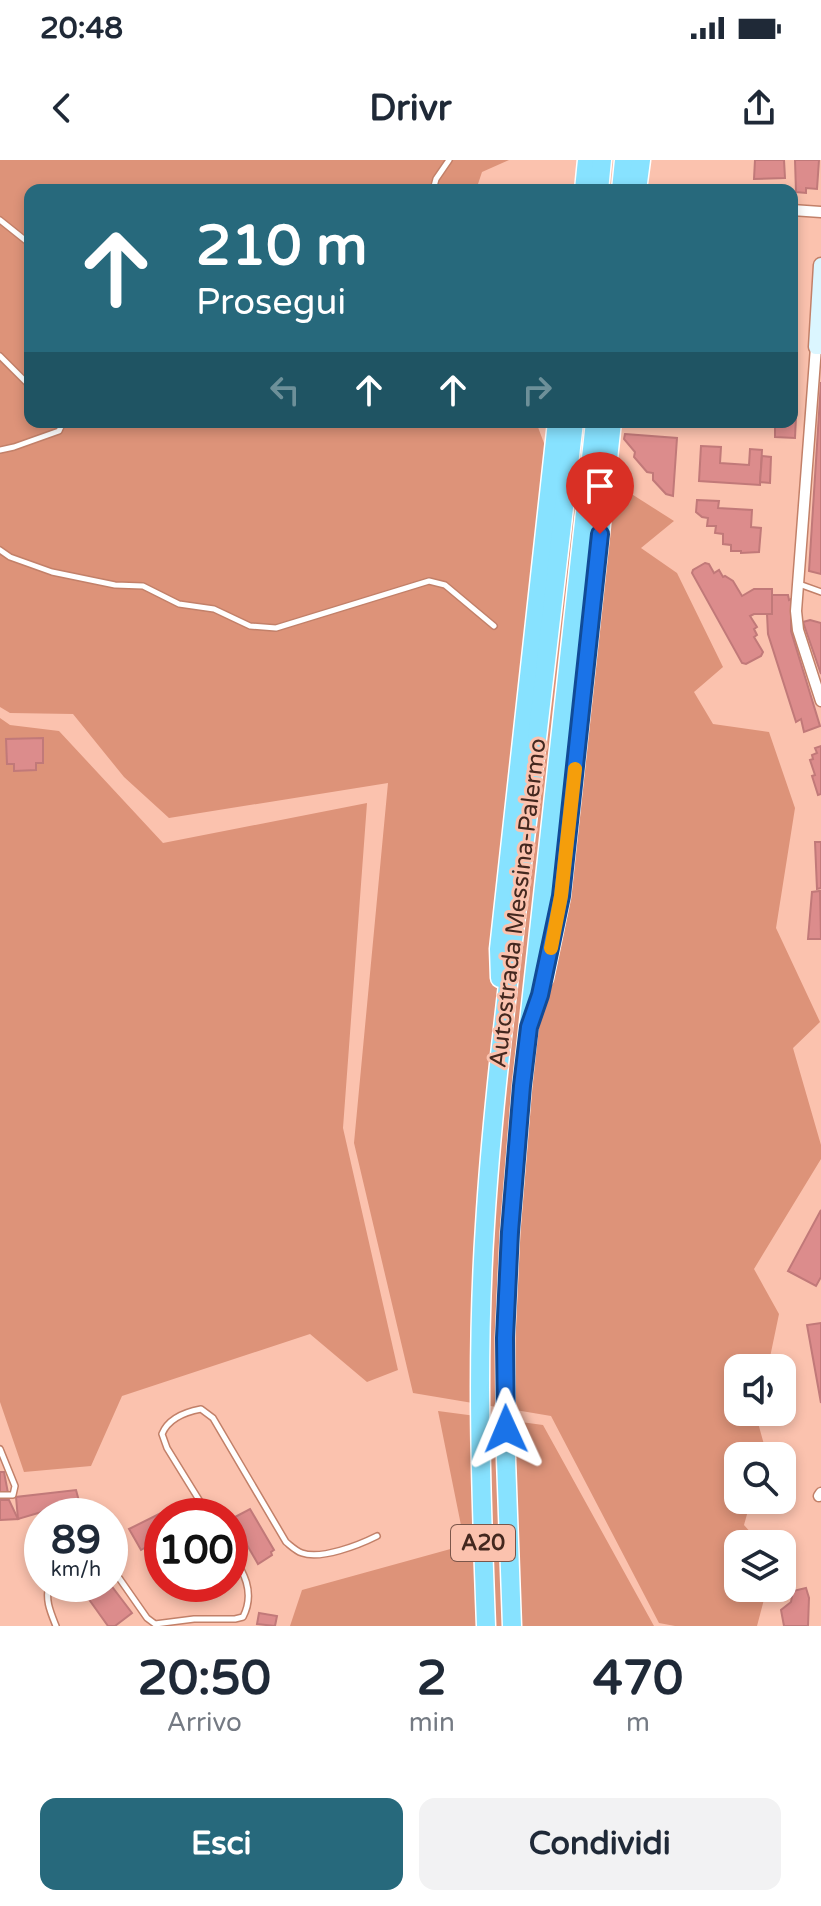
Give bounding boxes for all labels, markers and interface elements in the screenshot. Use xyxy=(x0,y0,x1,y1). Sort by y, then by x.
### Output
text: 20:48 xyxy=(40,10,123,47)
icon: back xyxy=(40,86,84,130)
icon: share xyxy=(737,86,781,130)
text: Drivr xyxy=(369,87,452,130)
text: 210 m xyxy=(196,213,367,280)
icon: ahead xyxy=(64,216,168,320)
text: Prosegui xyxy=(196,281,346,324)
icon: left xyxy=(263,368,307,412)
icon: ahead xyxy=(347,368,391,412)
icon: ahead xyxy=(431,368,475,412)
icon: right xyxy=(515,368,559,412)
pin xyxy=(566,452,634,534)
icon: arrive xyxy=(578,464,622,508)
street label: Autostrada Messina-Palermo xyxy=(483,737,553,1069)
map controls xyxy=(724,1354,796,1602)
button: sound xyxy=(724,1354,796,1426)
position arrow xyxy=(464,1387,548,1471)
button: search xyxy=(724,1442,796,1514)
speed limit sign: 100 xyxy=(144,1498,248,1602)
text: 89 xyxy=(51,1516,101,1564)
road number: A20 xyxy=(451,1525,515,1561)
button: layers xyxy=(724,1530,796,1602)
text: km/h xyxy=(51,1558,101,1582)
text: 20:50 xyxy=(138,1650,271,1708)
text: 2 xyxy=(417,1650,447,1708)
text: 470 xyxy=(593,1650,683,1708)
text: Arrivo xyxy=(167,1707,242,1738)
text: min xyxy=(409,1707,455,1738)
text: m xyxy=(626,1707,650,1738)
button: Esci xyxy=(40,1798,403,1890)
button: Condividi xyxy=(419,1798,781,1890)

